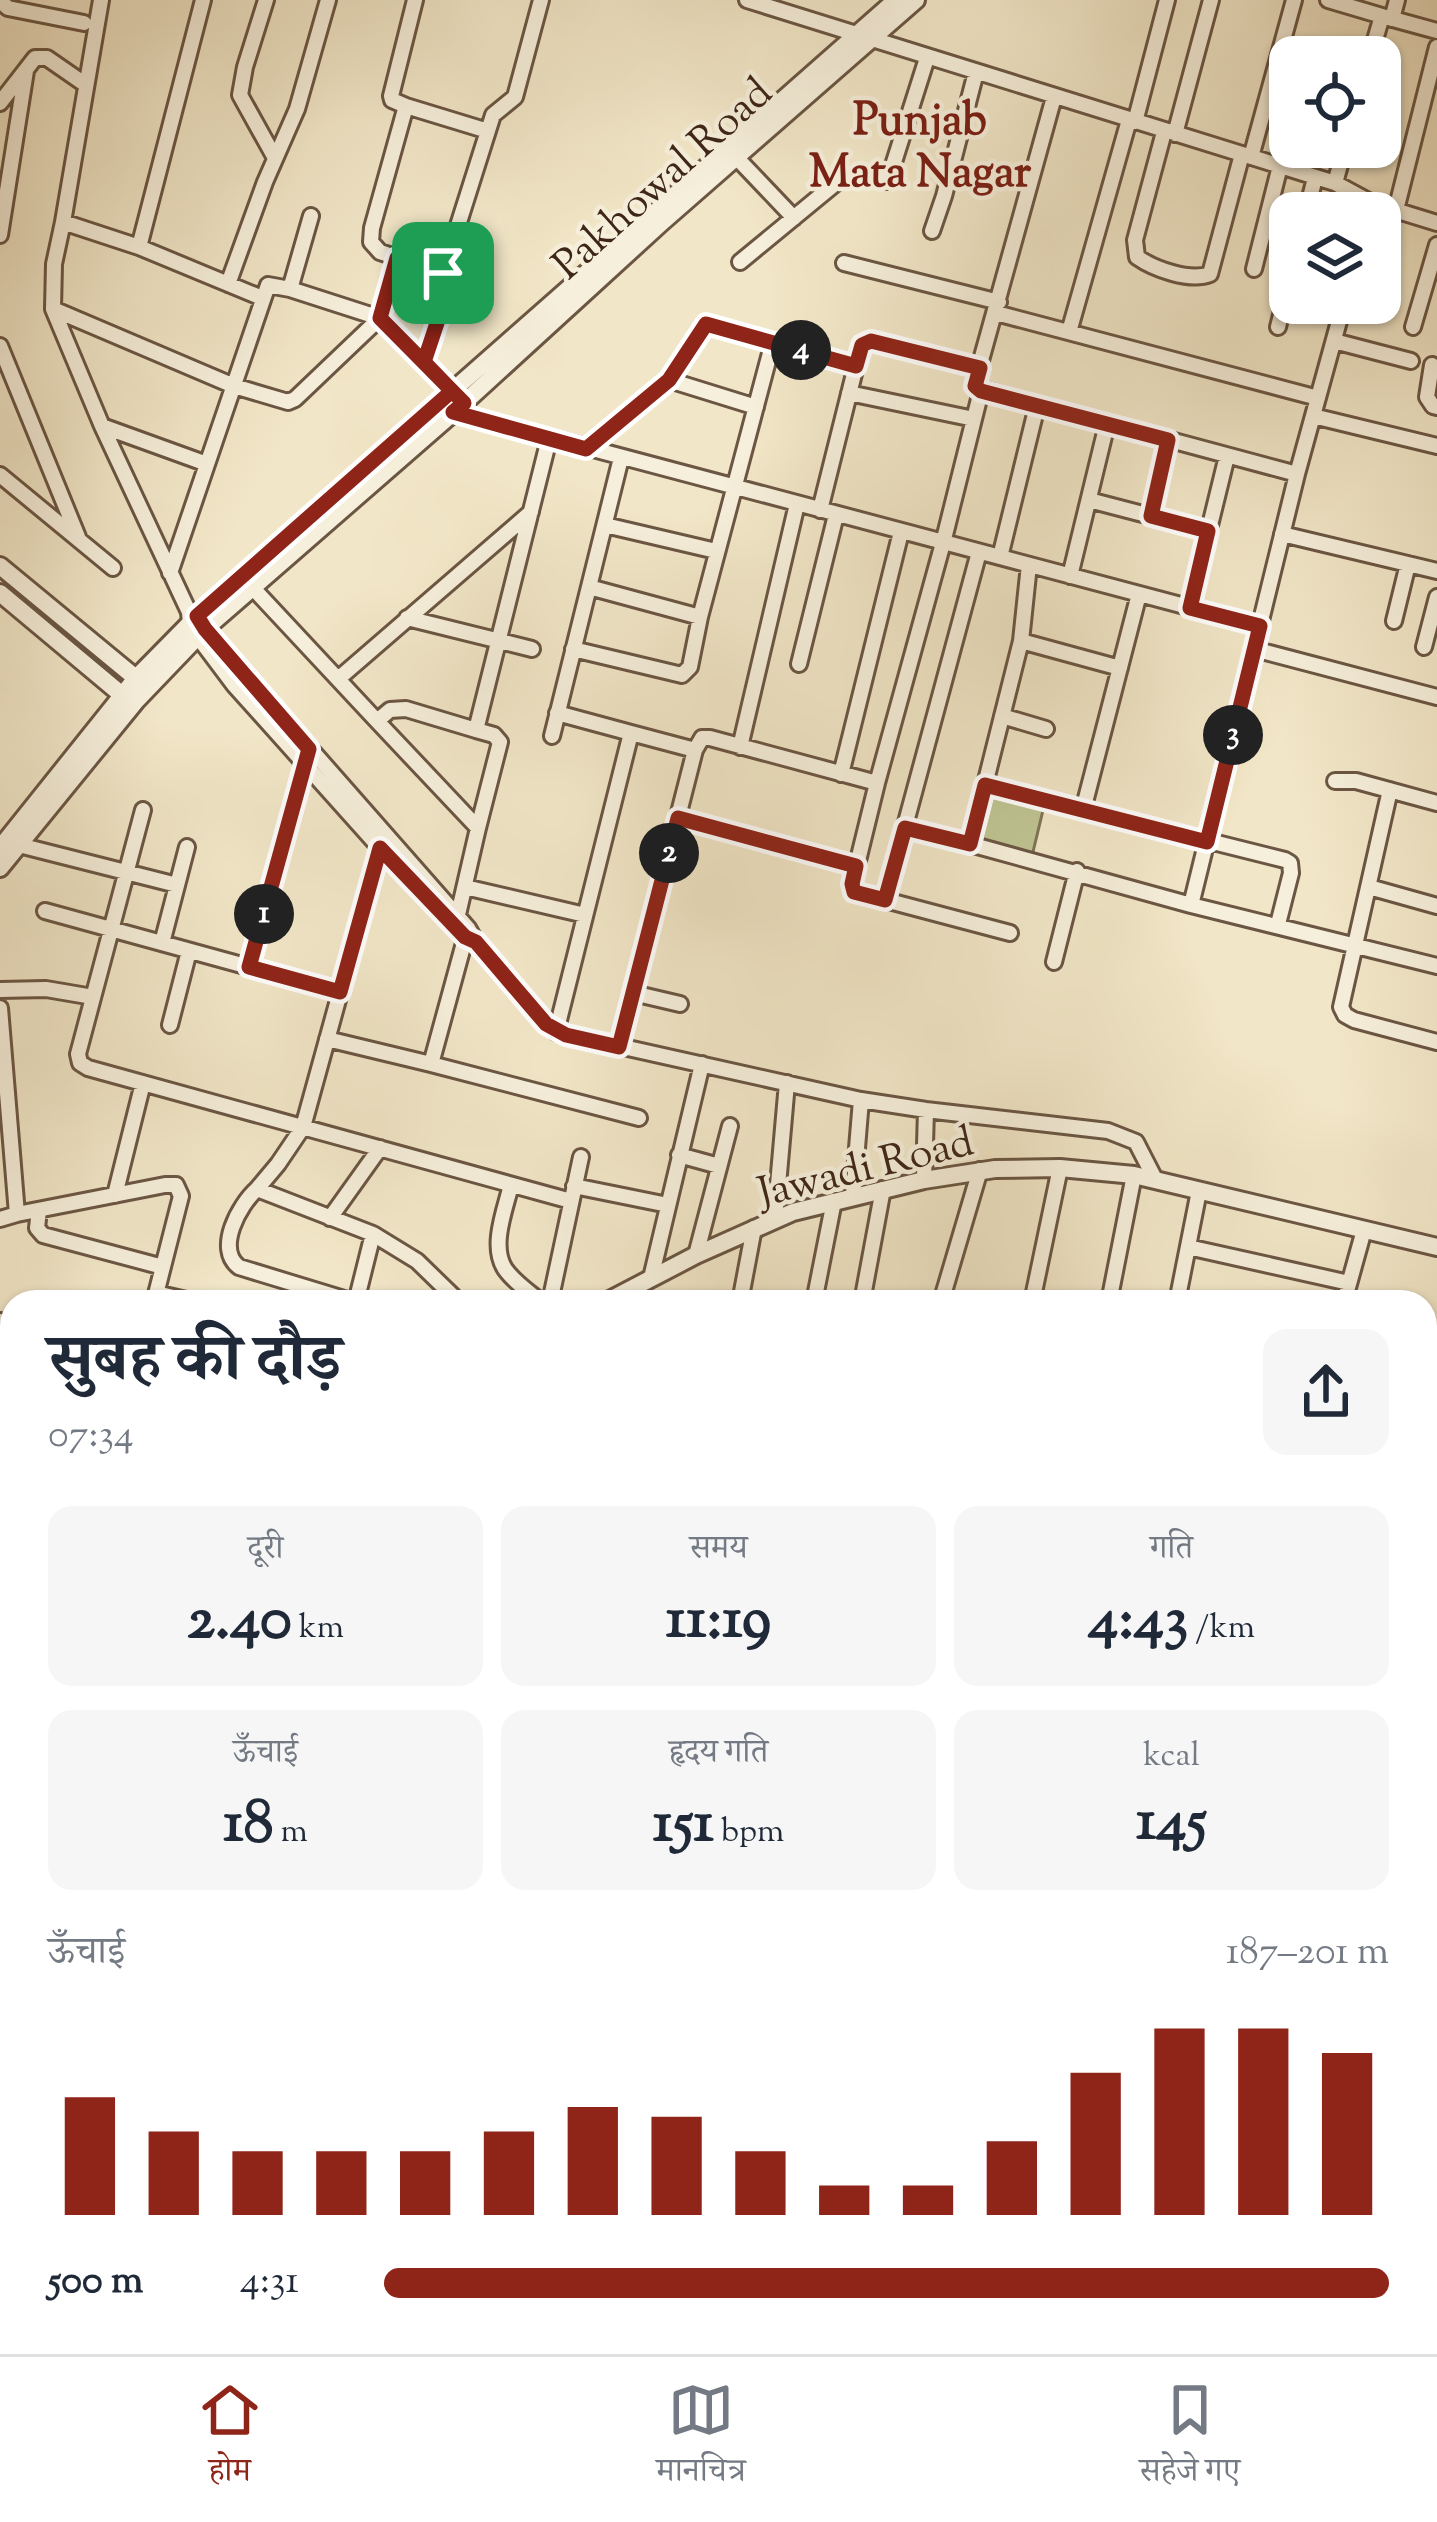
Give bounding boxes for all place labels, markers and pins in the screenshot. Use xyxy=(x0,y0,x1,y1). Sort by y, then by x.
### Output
pin xyxy=(392,222,494,324)
pin: 4 xyxy=(771,320,831,380)
pin: 3 xyxy=(1203,705,1263,765)
pin: 2 xyxy=(639,823,699,883)
pin: 1 xyxy=(234,884,294,944)

